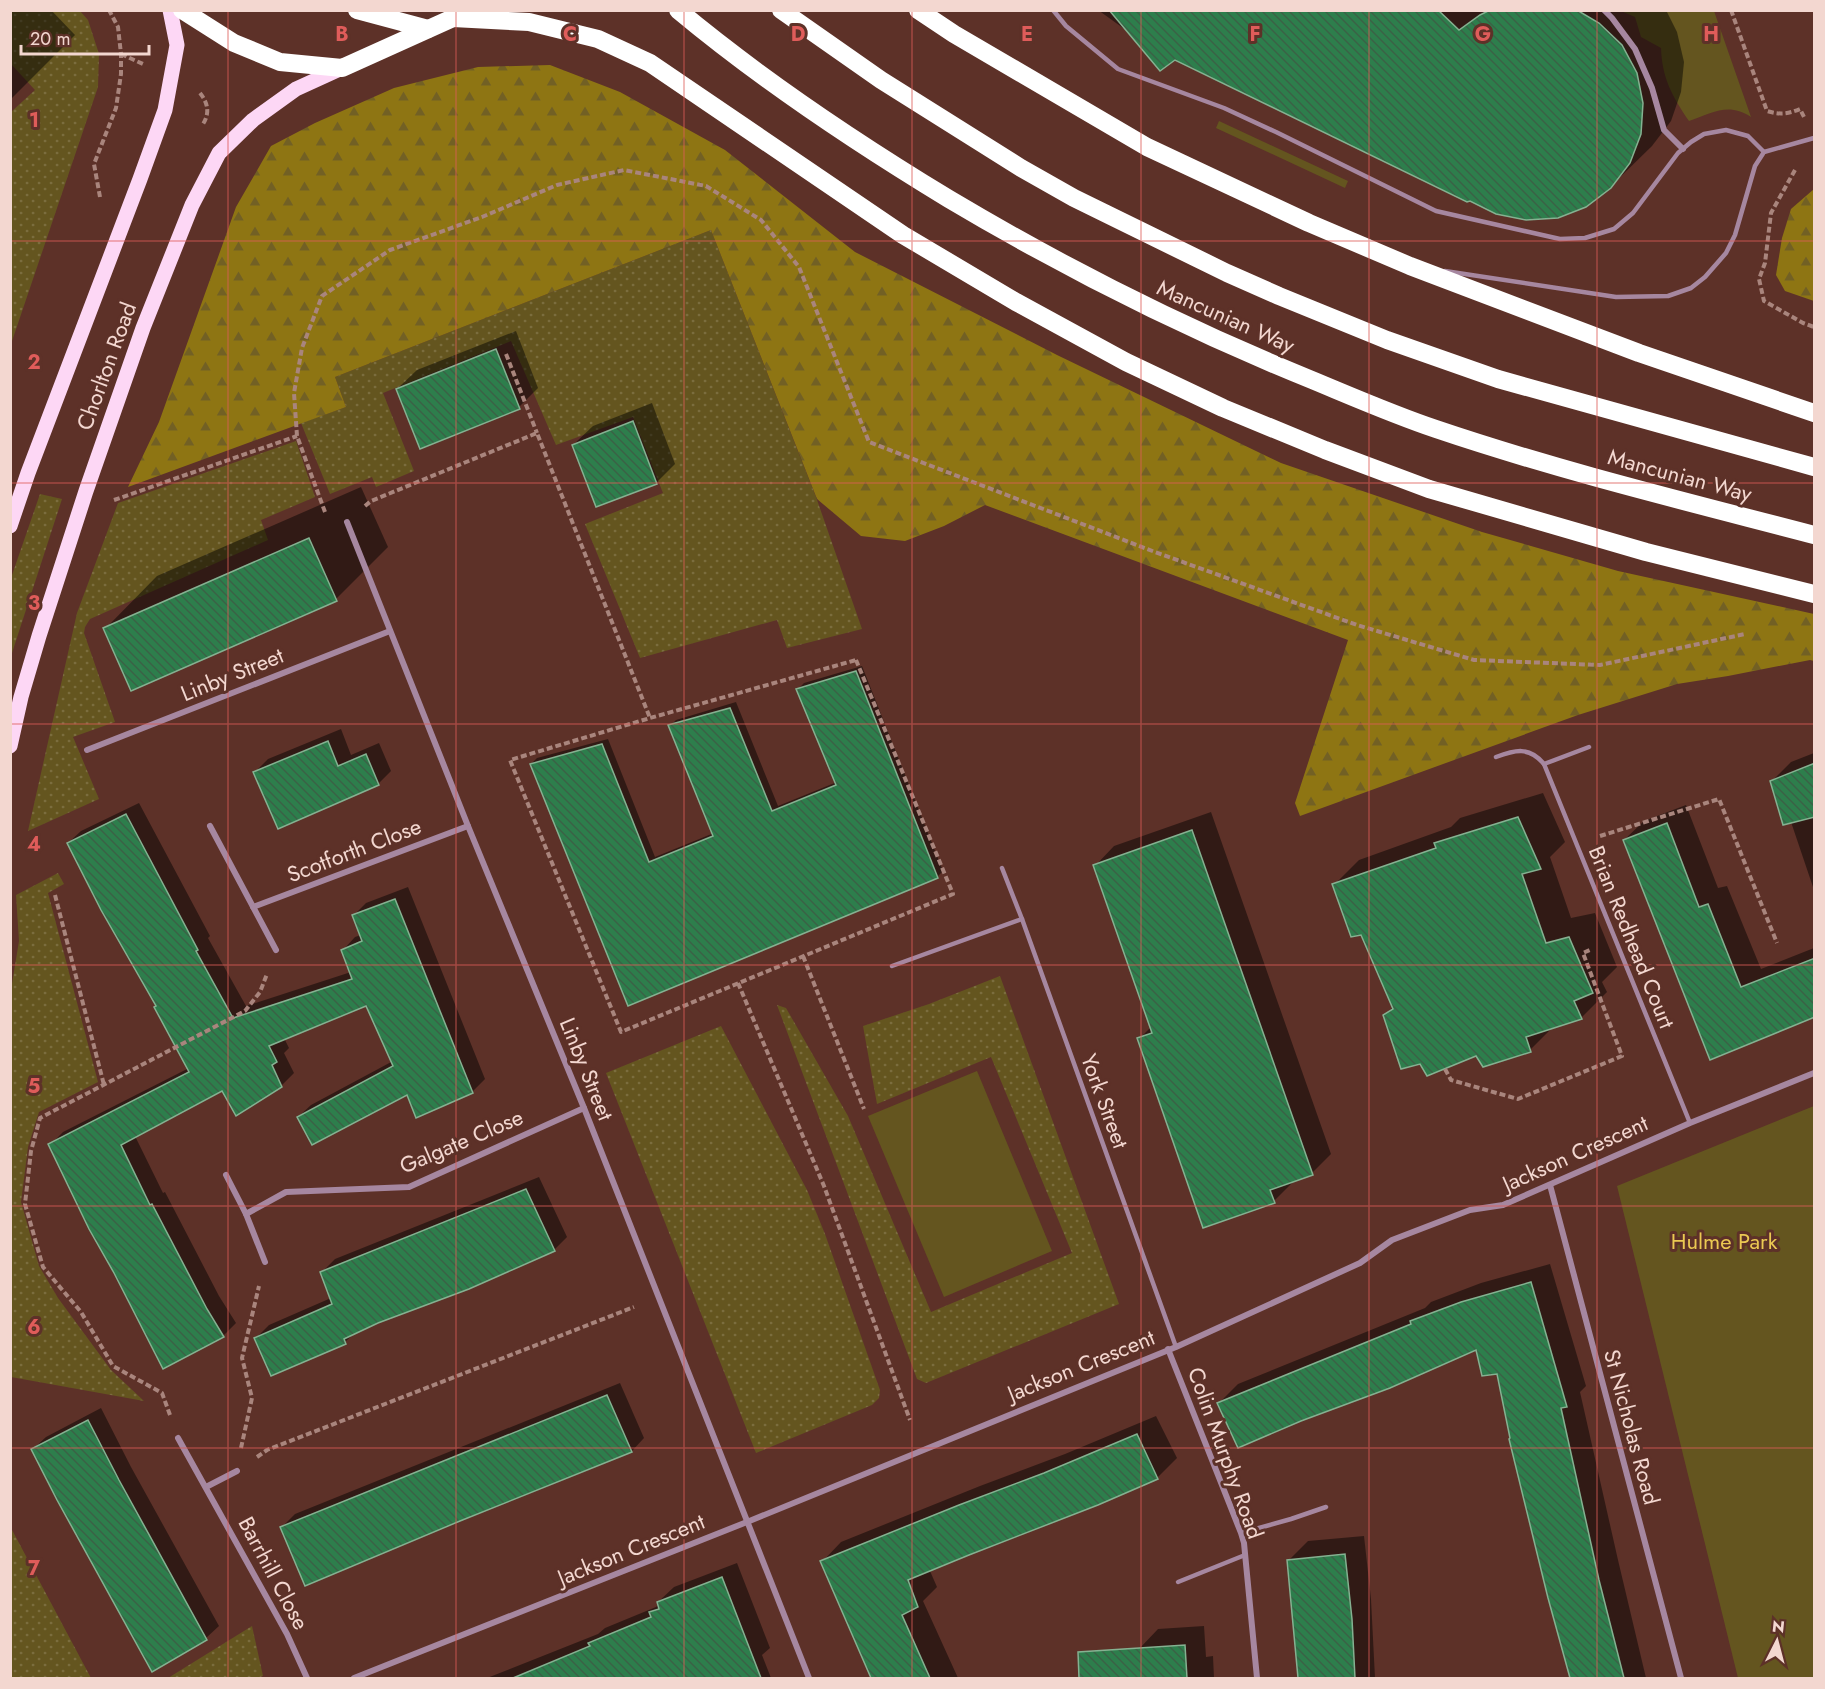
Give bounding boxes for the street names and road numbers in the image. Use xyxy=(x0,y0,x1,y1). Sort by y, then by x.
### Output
street label: Mancunian Way xyxy=(1152,271,1300,361)
street label: Chorlton Road xyxy=(68,298,144,434)
street label: Mancunian Way xyxy=(1604,440,1756,510)
street label: Linby Street xyxy=(176,639,289,709)
street label: Scotforth Close xyxy=(282,810,426,890)
street label: Brian Redhead Court xyxy=(1581,841,1684,1034)
street label: Linby Street xyxy=(552,1013,622,1126)
street label: York Street xyxy=(1073,1049,1137,1153)
street label: Galgate Close xyxy=(394,1101,528,1181)
street label: Jackson Crescent xyxy=(1494,1106,1654,1201)
street label: Jackson Crescent xyxy=(1000,1321,1160,1410)
street label: St Nicholas Road xyxy=(1596,1346,1668,1508)
street label: Colin Murphy Road xyxy=(1180,1363,1272,1543)
street label: Jackson Crescent xyxy=(550,1505,710,1594)
street label: Barrhill Close xyxy=(231,1511,317,1635)

